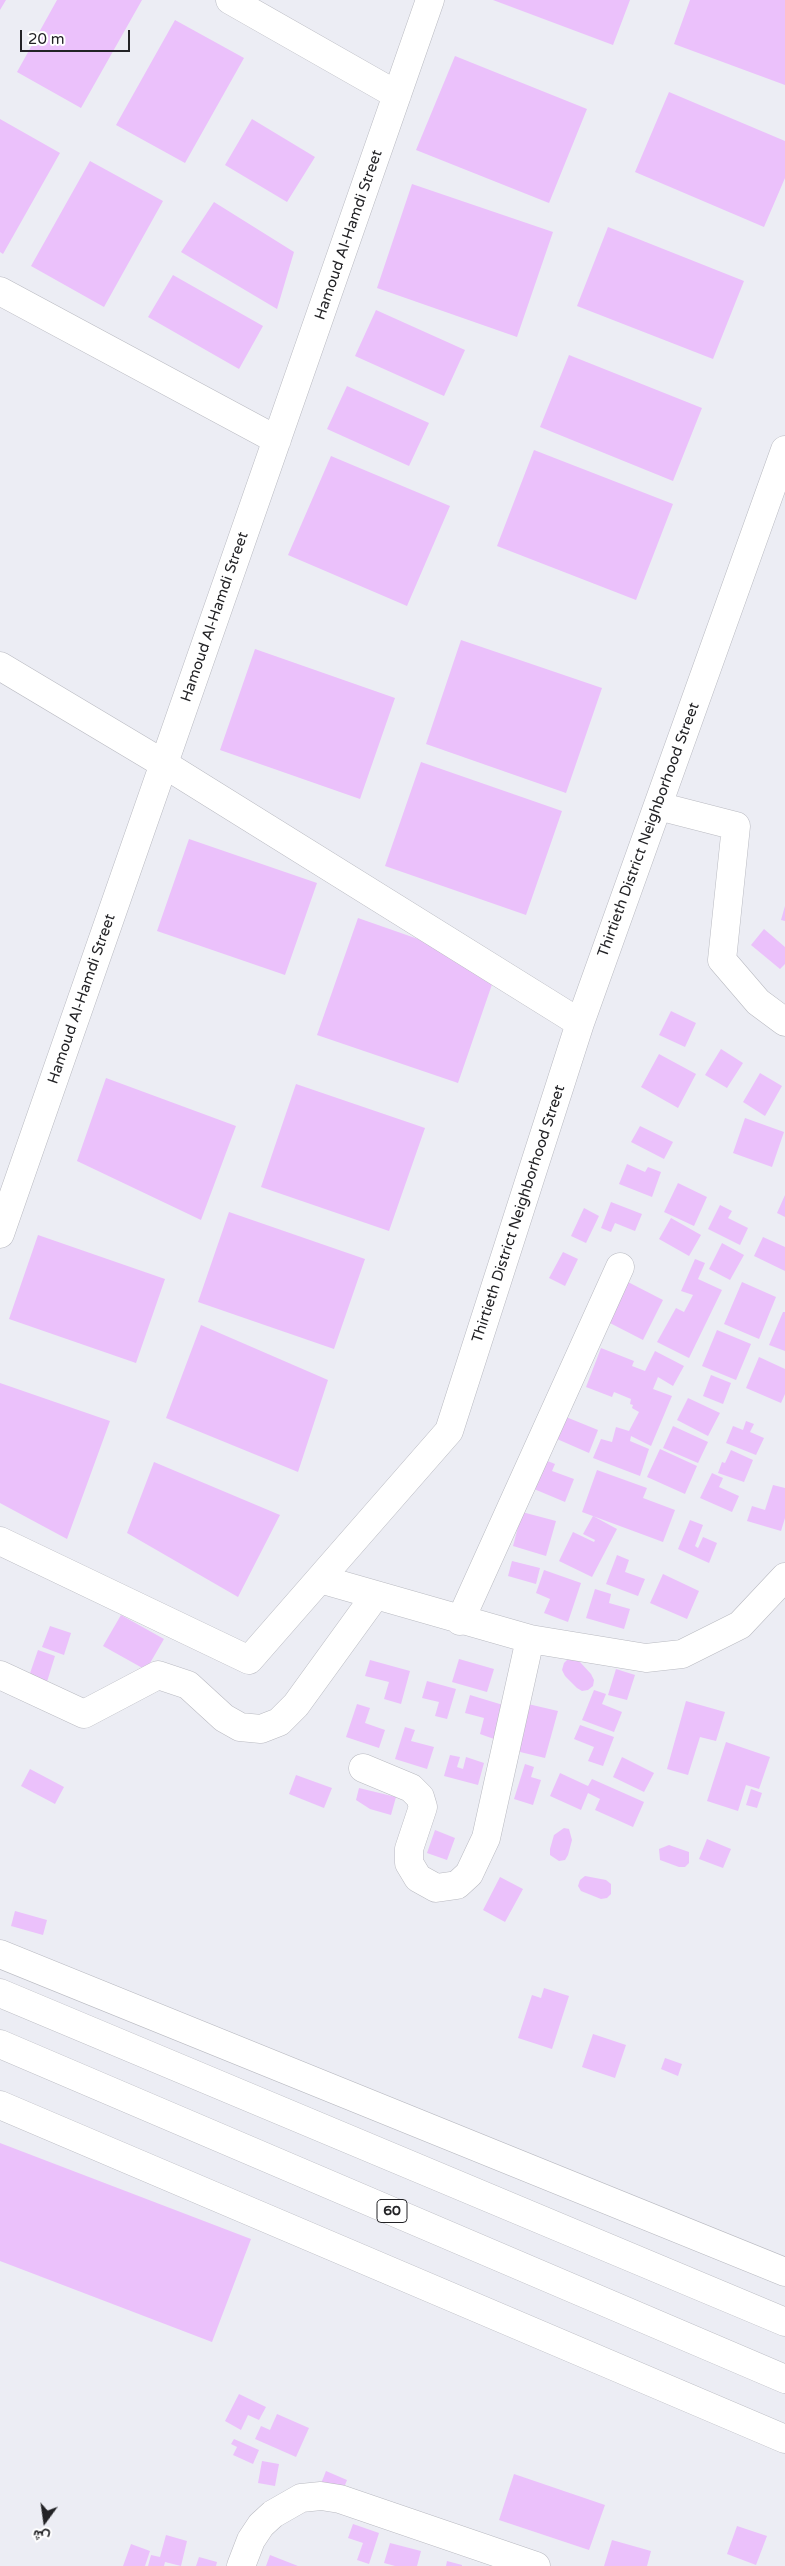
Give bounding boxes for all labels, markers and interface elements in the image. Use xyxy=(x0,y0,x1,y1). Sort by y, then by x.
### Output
scale bar xyxy=(22,20,132,52)
text: 20 m xyxy=(28,30,65,48)
street label: Hamoud Al-Hamdi Street xyxy=(311,148,387,322)
street label: Hamoud Al-Hamdi Street xyxy=(177,530,253,704)
street label: Thirtieth District Neighborhood Street xyxy=(594,700,704,960)
street label: Hamoud Al-Hamdi Street xyxy=(44,912,120,1086)
street label: Thirtieth District Neighborhood Street xyxy=(469,1083,569,1345)
road number: 60 xyxy=(377,2200,407,2222)
north arrow xyxy=(20,2496,70,2546)
text: ش xyxy=(31,2526,51,2546)

